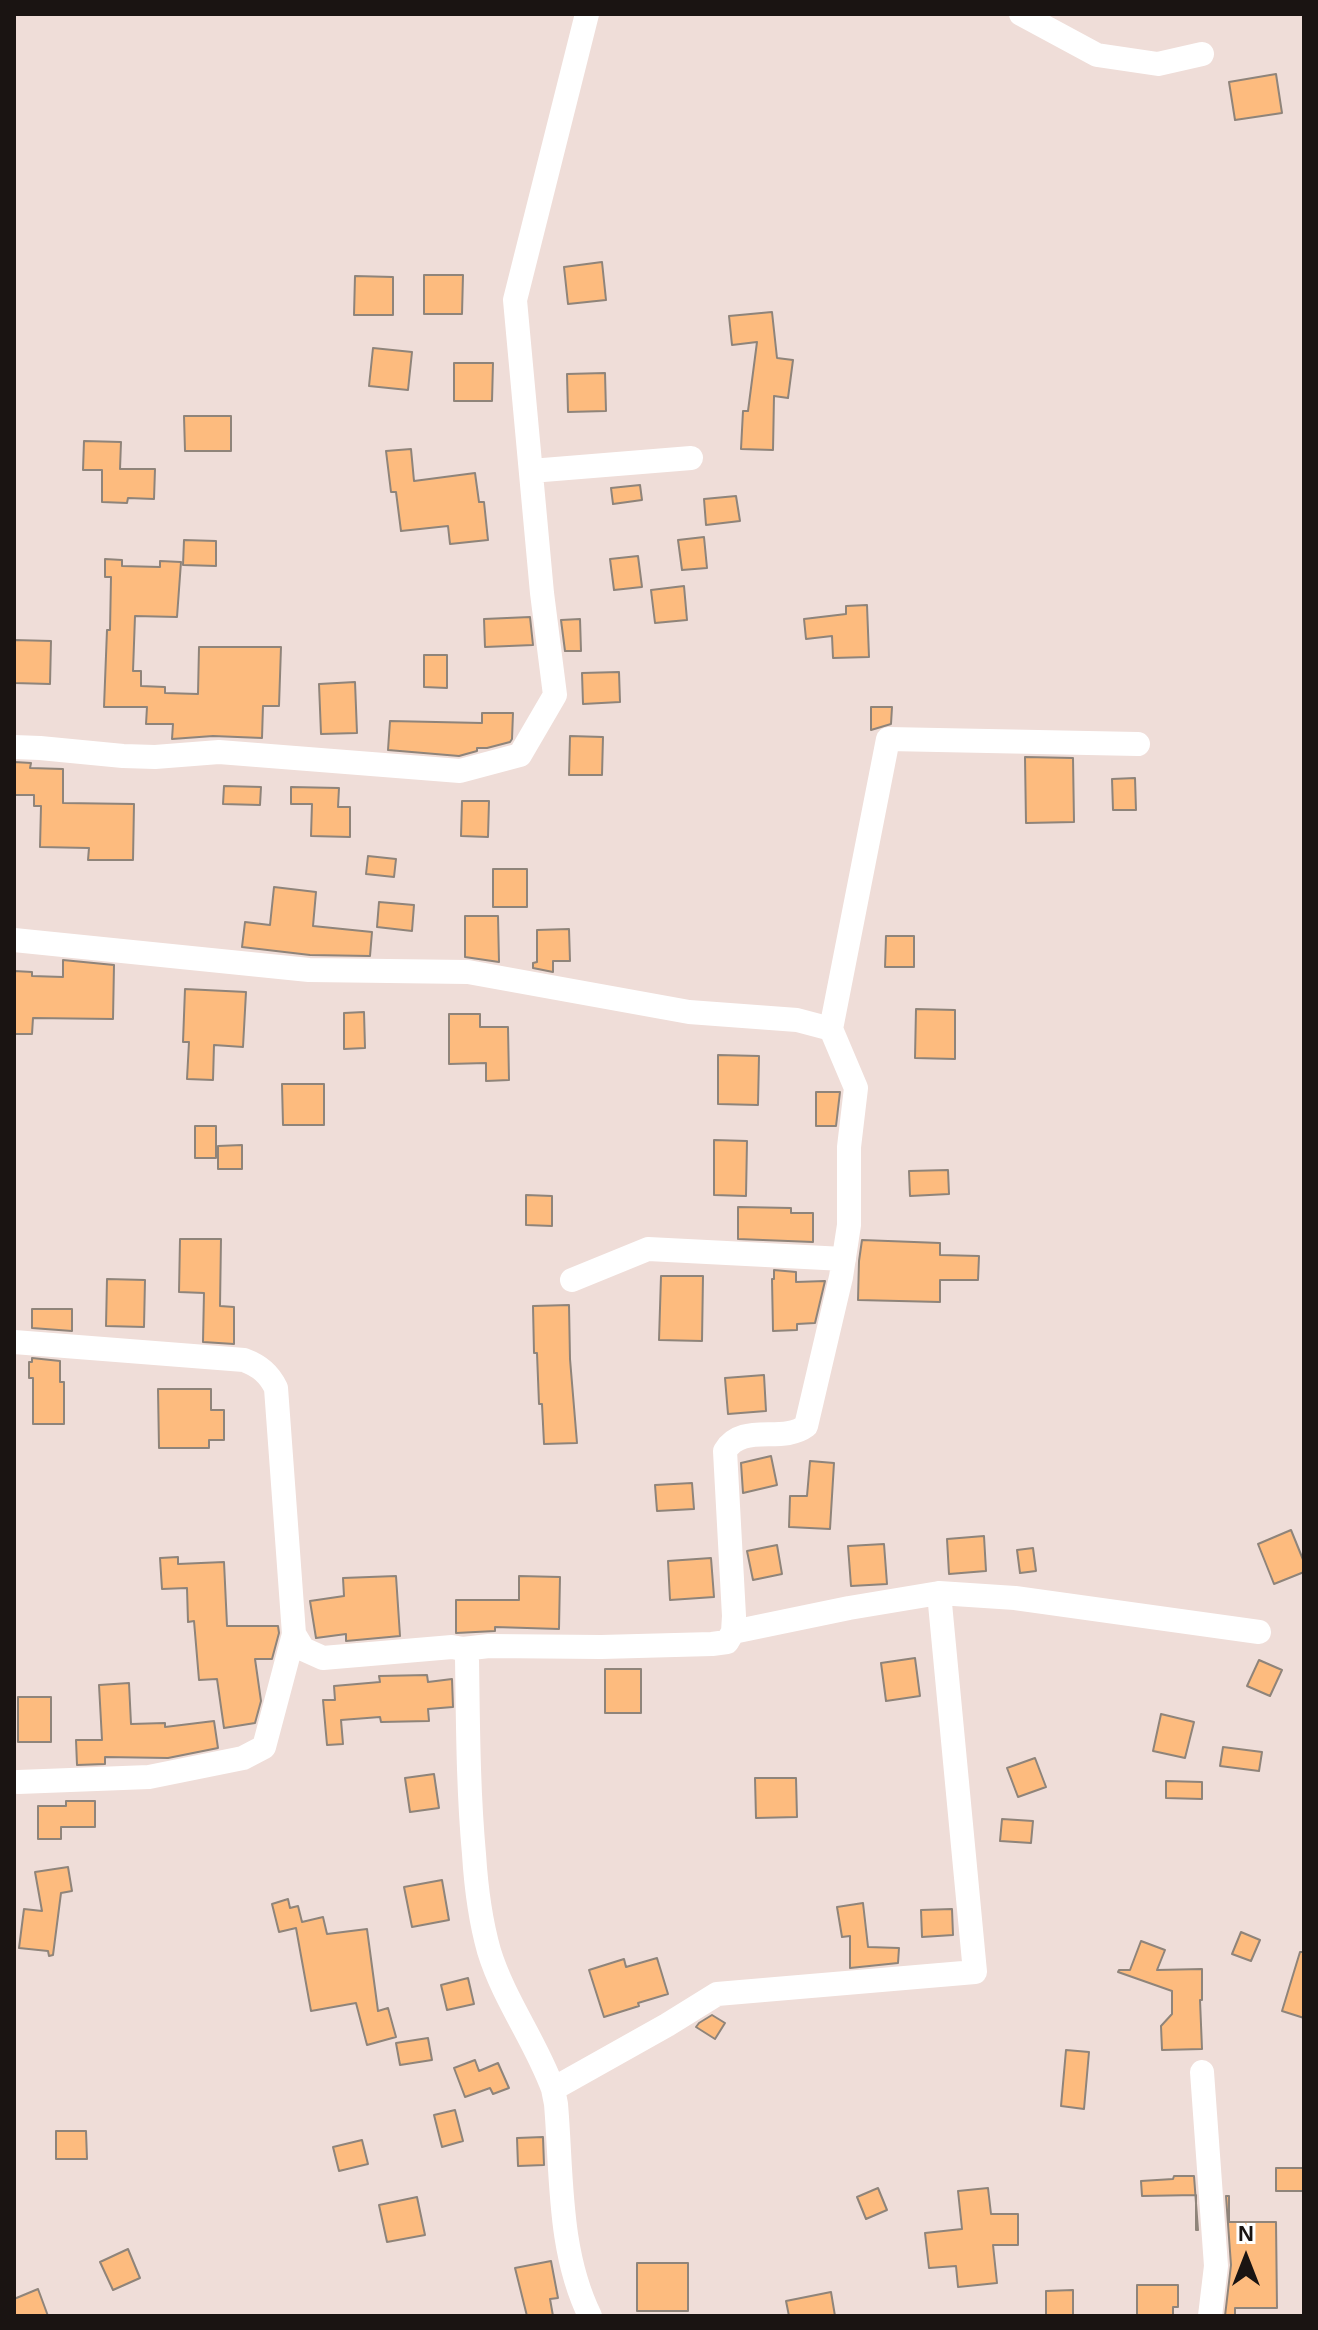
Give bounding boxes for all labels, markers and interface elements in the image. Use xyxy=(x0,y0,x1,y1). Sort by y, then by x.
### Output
north arrow xyxy=(1206,2218,1286,2298)
text: N xyxy=(1238,2221,1254,2246)

